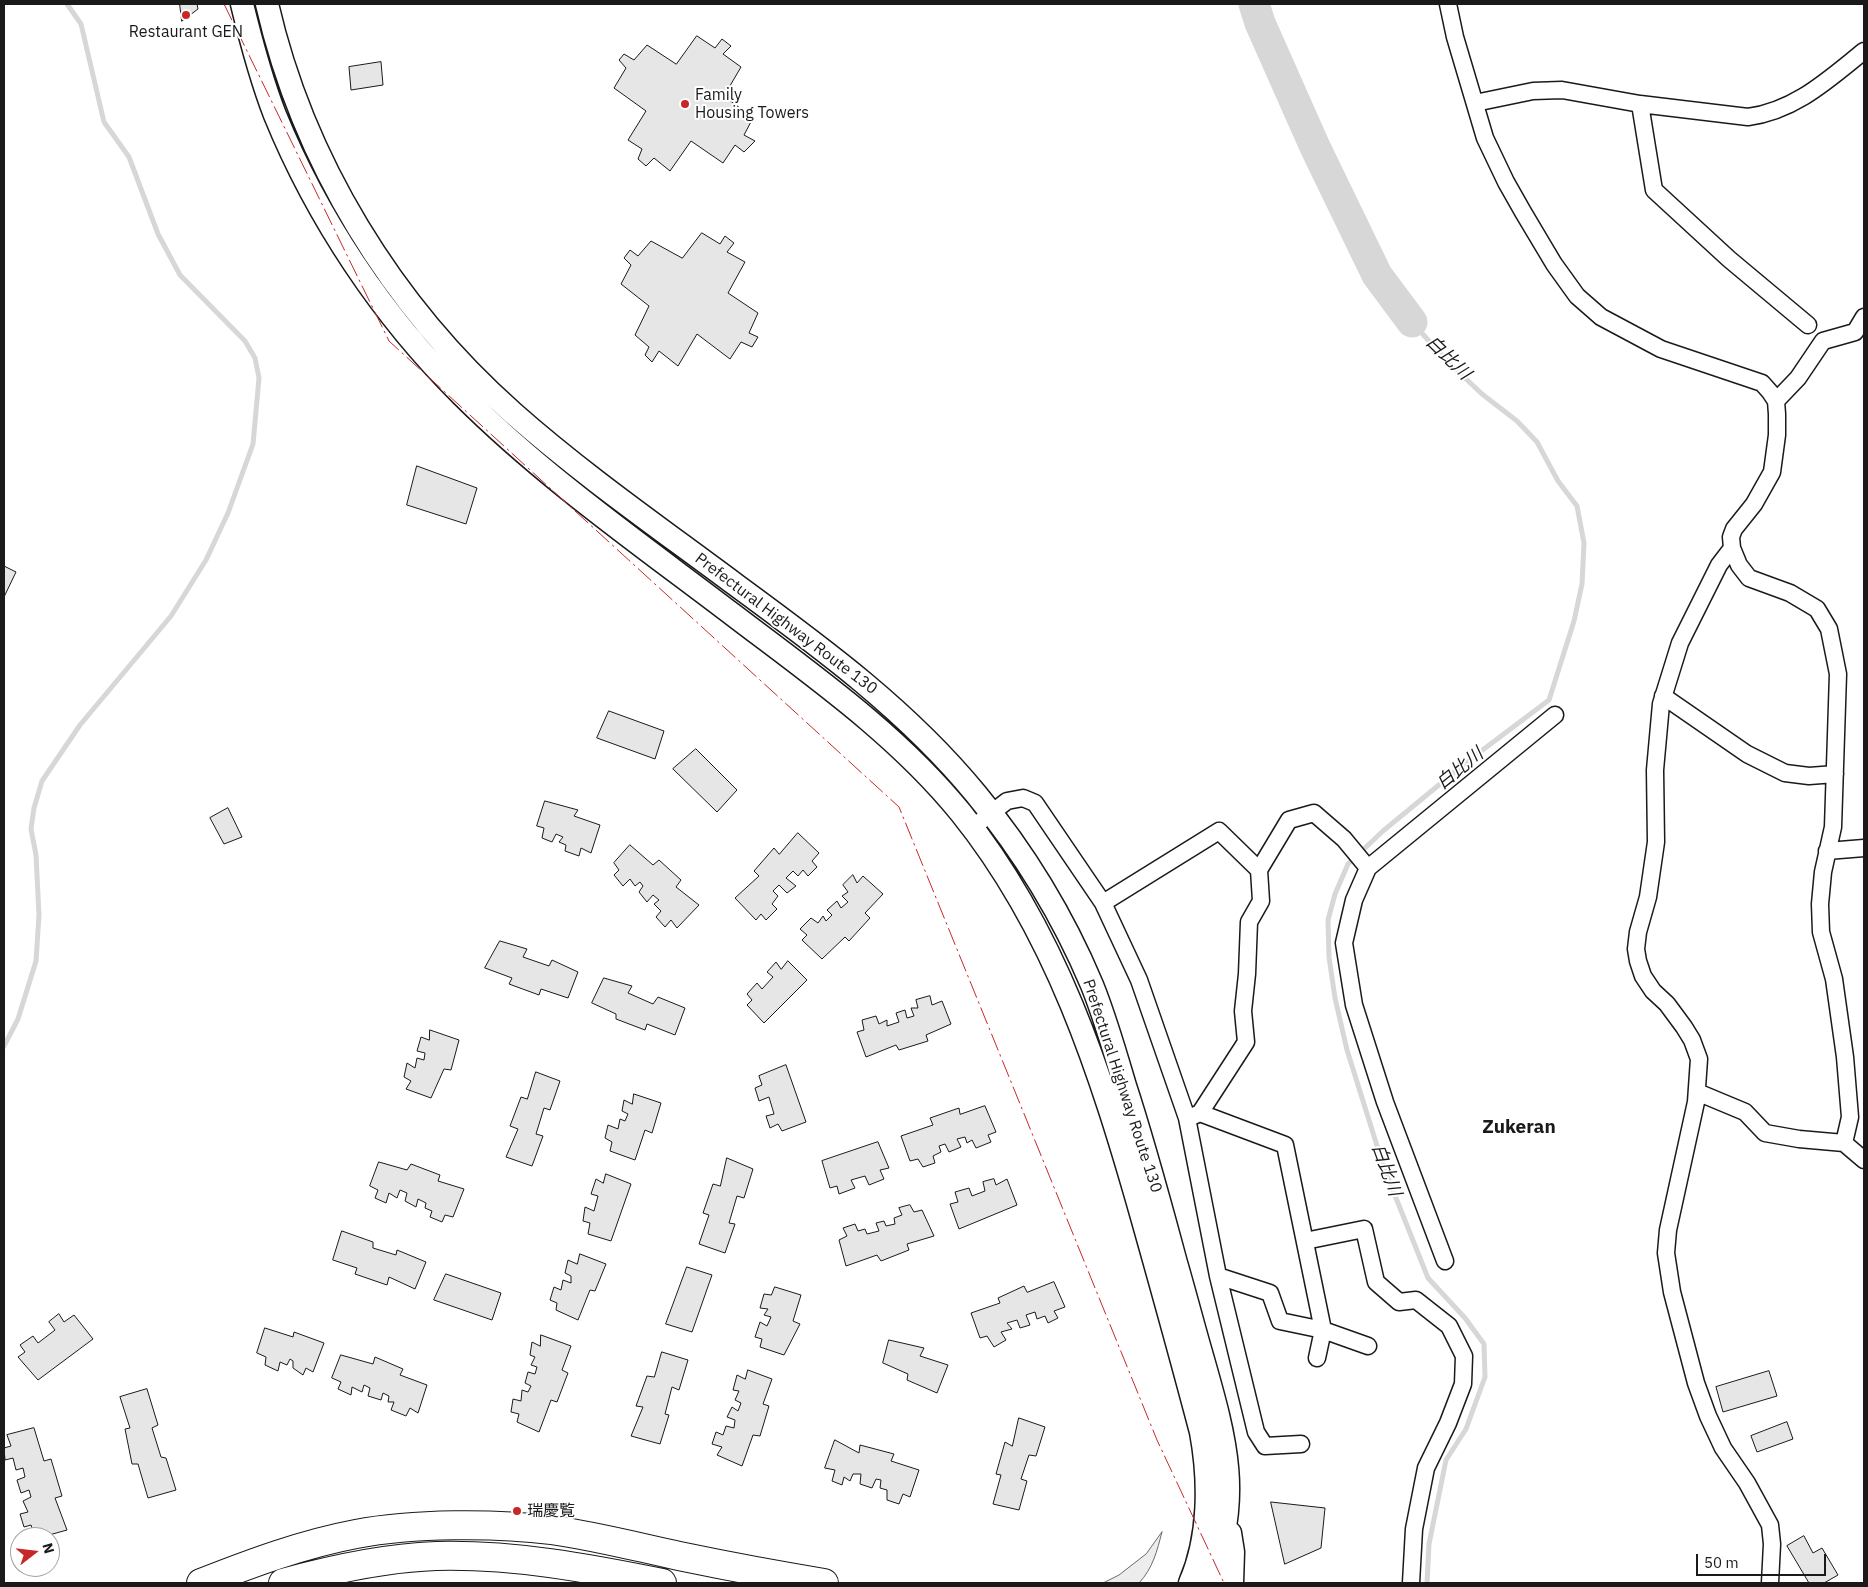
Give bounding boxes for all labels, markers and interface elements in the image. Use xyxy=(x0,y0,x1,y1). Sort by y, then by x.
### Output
marker: Restaurant GEN xyxy=(180,9,192,21)
place label: Restaurant GEN xyxy=(129,22,243,42)
place label: Family Housing Towers xyxy=(695,85,809,123)
marker: Family Housing Towers xyxy=(679,98,691,110)
water label: 白比川 xyxy=(1421,331,1475,385)
street label: Prefectural Highway Route 130 xyxy=(691,549,881,699)
water label: 白比川 xyxy=(1432,744,1488,794)
street label: Prefectural Highway Route 130 xyxy=(1078,977,1166,1195)
district label: Zukeran xyxy=(1482,1117,1556,1139)
water label: 白比川 xyxy=(1367,1141,1405,1199)
place label: 瑞慶覧 xyxy=(527,1501,575,1521)
marker: 瑞慶覧 xyxy=(511,1505,523,1517)
north arrow xyxy=(10,1527,60,1577)
text: N xyxy=(38,1541,59,1555)
scale bar xyxy=(1698,1544,1828,1576)
text: 50 m xyxy=(1704,1553,1739,1572)

